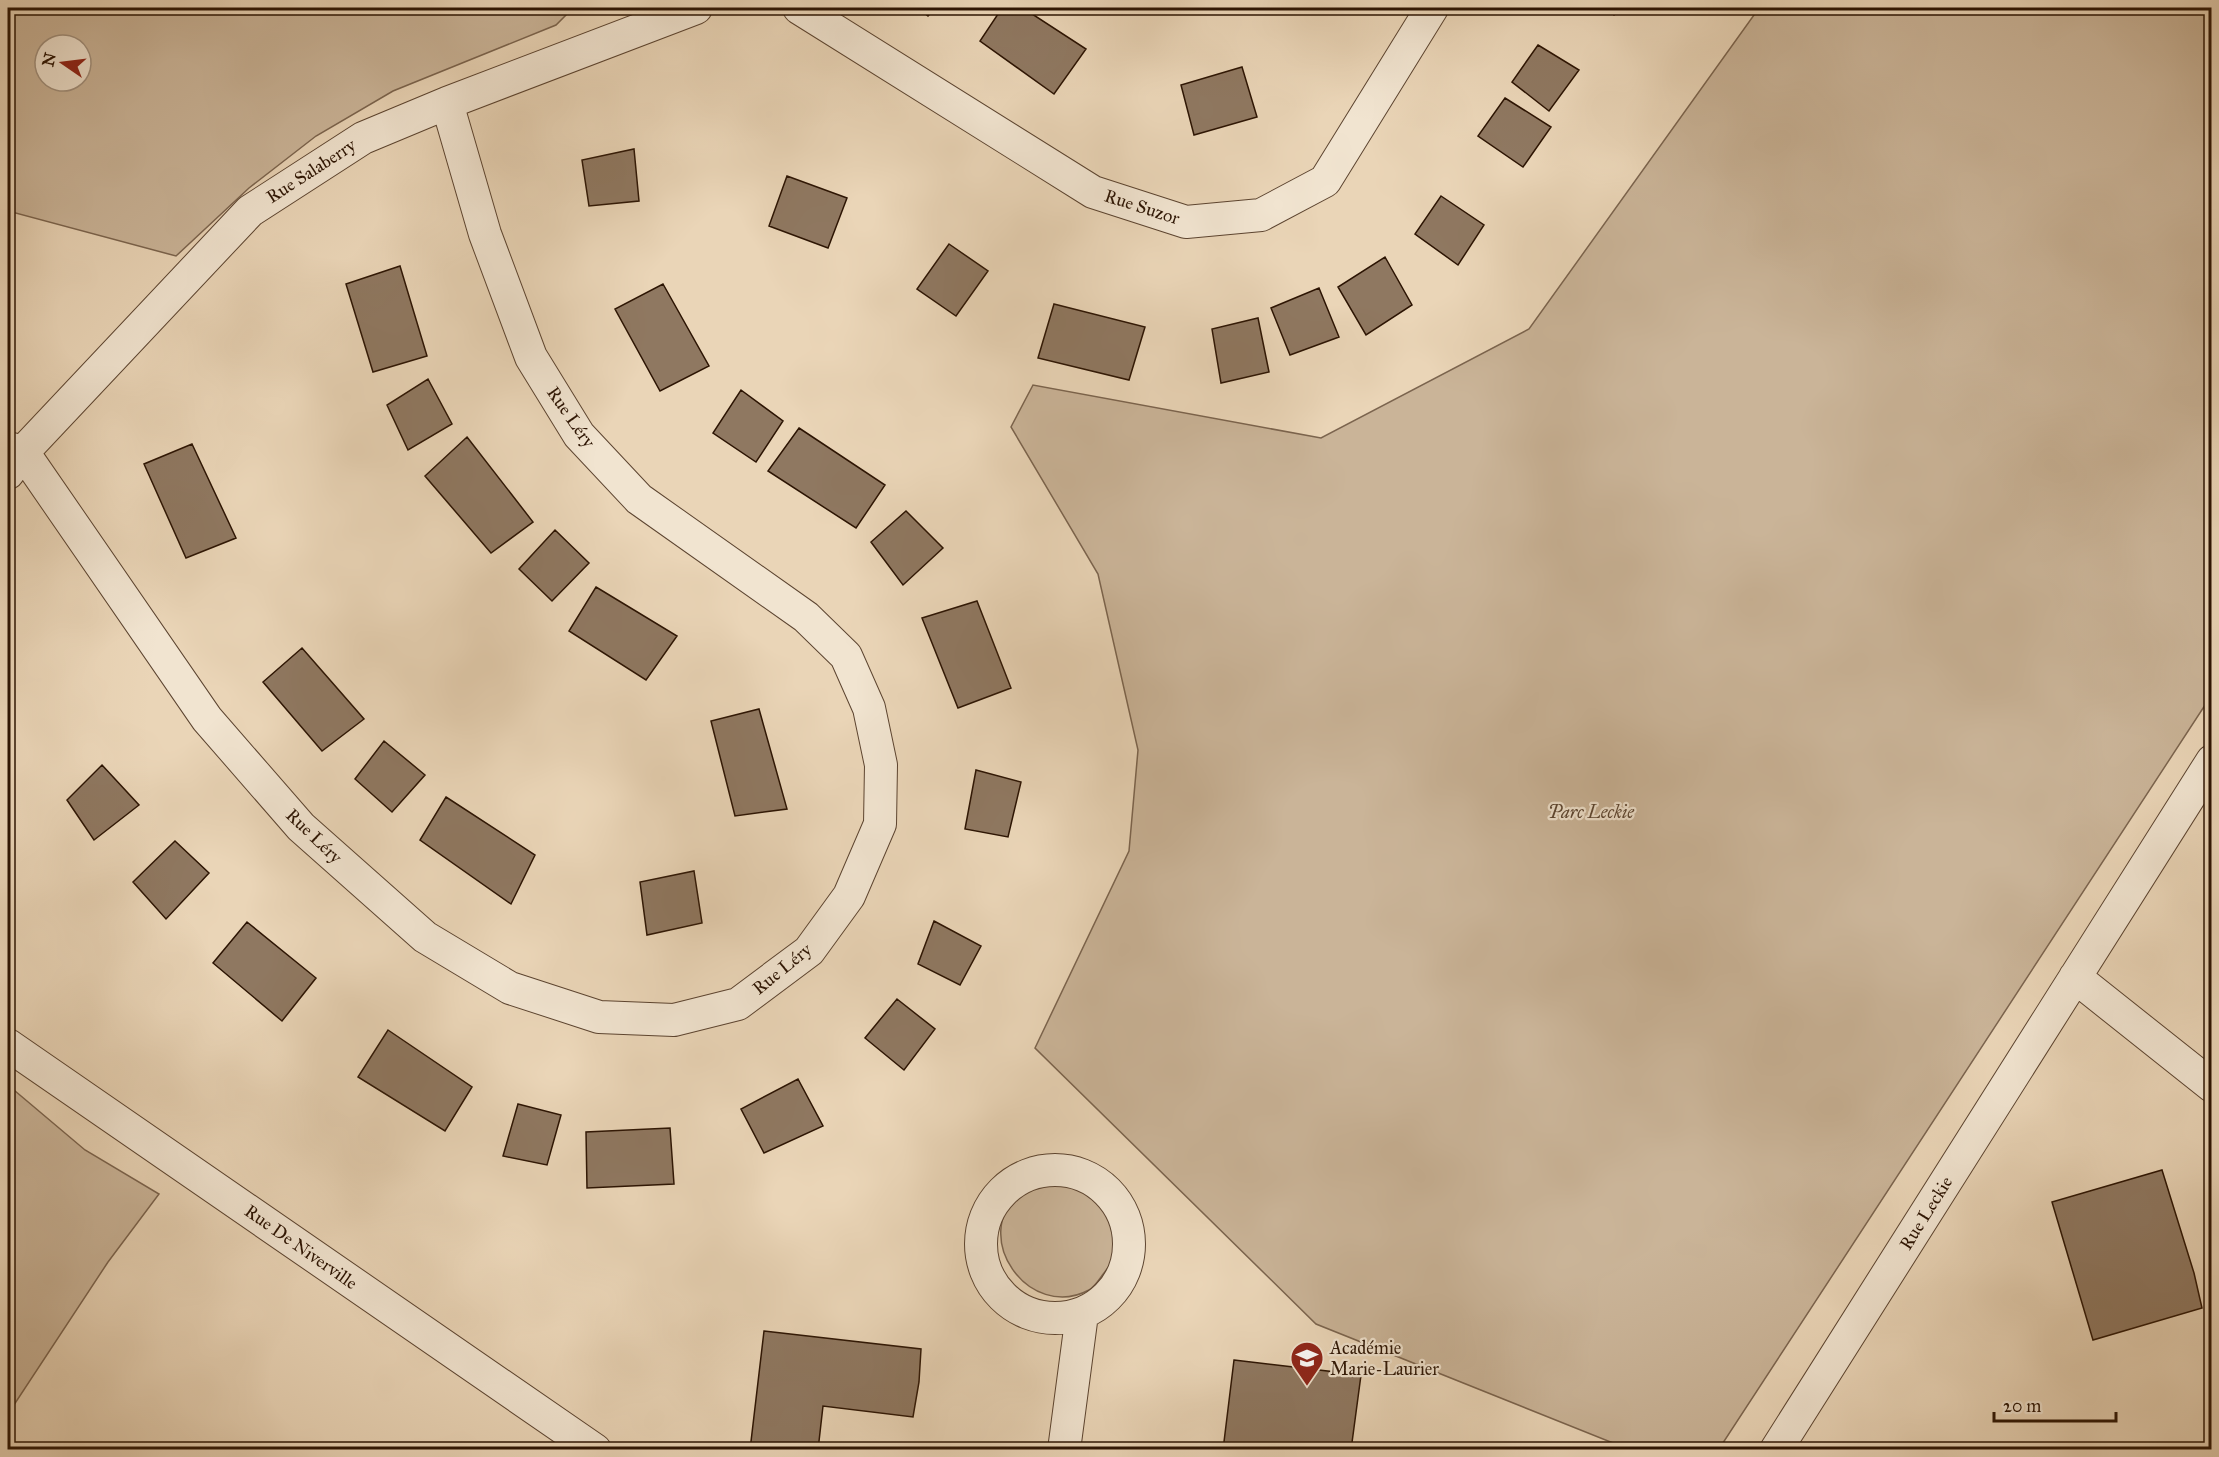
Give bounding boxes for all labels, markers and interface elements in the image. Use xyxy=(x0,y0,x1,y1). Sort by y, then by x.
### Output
north arrow xyxy=(33,33,93,93)
text: N xyxy=(38,50,60,68)
street label: Rue Salaberry xyxy=(262,134,360,208)
street label: Rue Suzor xyxy=(1102,185,1183,230)
street label: Rue Léry xyxy=(542,382,600,452)
park label: Parc Leckie xyxy=(1548,801,1635,823)
street label: Rue Léry xyxy=(281,804,347,868)
street label: Rue Léry xyxy=(748,938,816,999)
street label: Rue Leckie xyxy=(1895,1172,1957,1254)
street label: Rue De Niverville xyxy=(240,1200,362,1294)
place label: Académie Marie-Laurier xyxy=(1329,1337,1439,1380)
school or university icon: Académie Marie-Laurier xyxy=(1289,1340,1325,1387)
scale bar xyxy=(1994,1385,2116,1423)
text: 20 m xyxy=(2003,1395,2041,1417)

